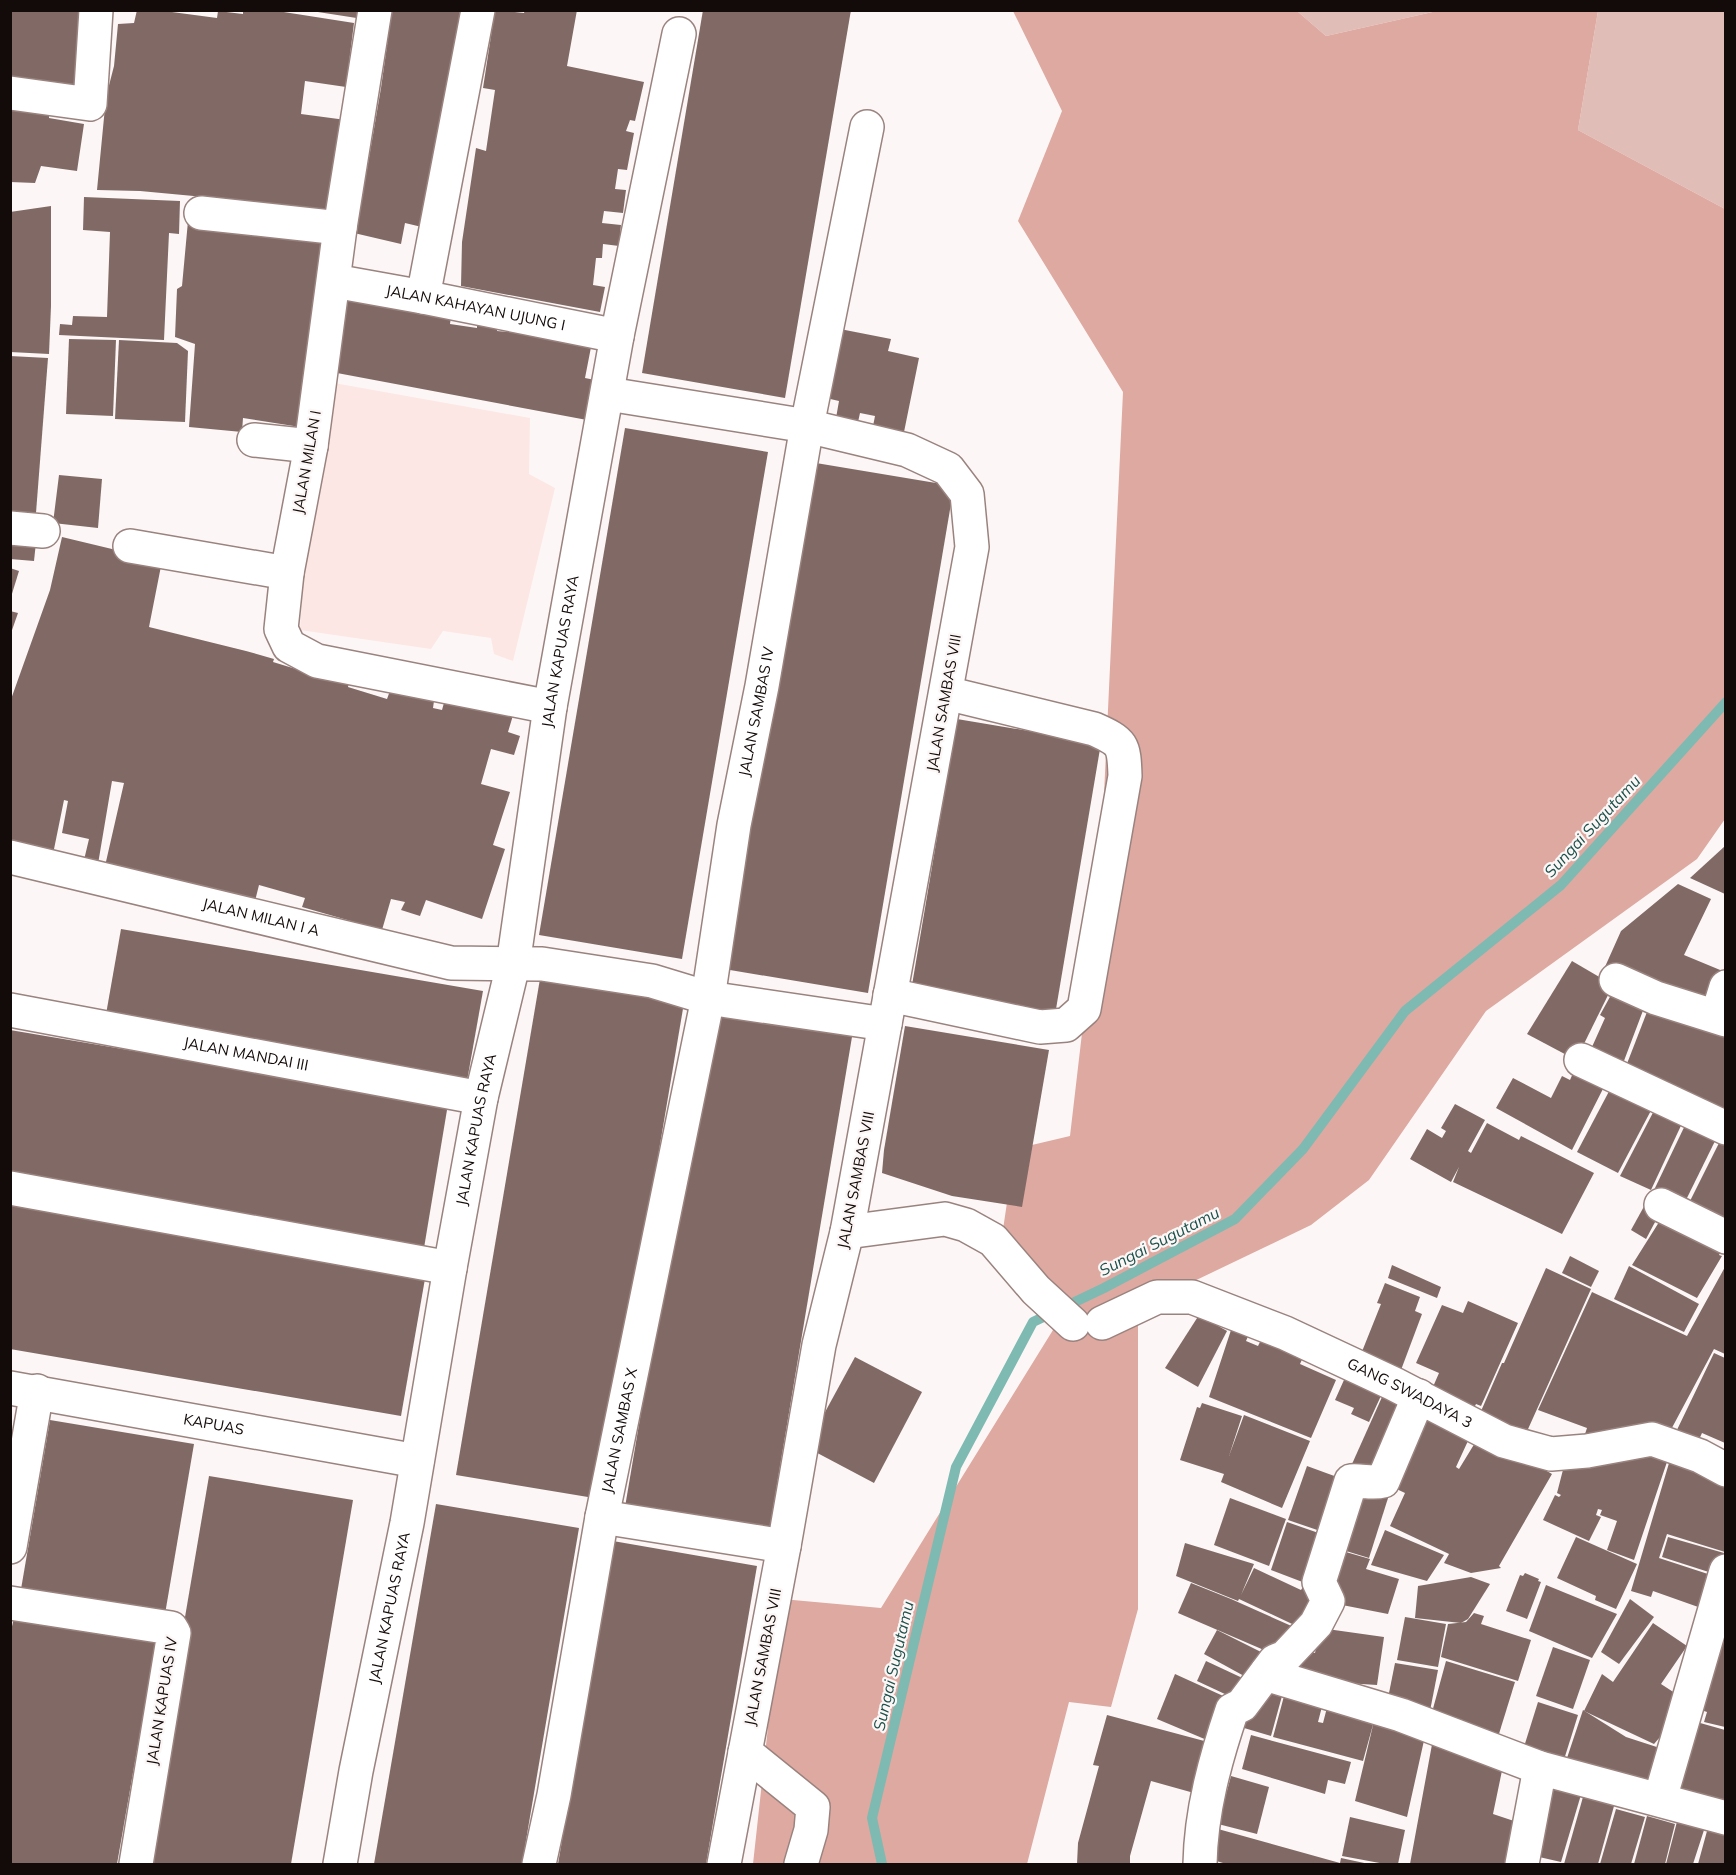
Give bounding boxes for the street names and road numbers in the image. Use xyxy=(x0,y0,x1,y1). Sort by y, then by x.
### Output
street label: JALAN KAHAYAN UJUNG I xyxy=(384,280,567,334)
street label: JALAN MILAN I xyxy=(288,409,325,515)
street label: JALAN KAPUAS RAYA xyxy=(537,574,583,729)
street label: JALAN SAMBAS VIII xyxy=(922,633,965,773)
street label: JALAN SAMBAS IV xyxy=(734,645,778,778)
street label: JALAN MILAN I A xyxy=(201,894,321,940)
street label: JALAN MANDAI III xyxy=(182,1033,310,1075)
street label: JALAN KAPUAS RAYA xyxy=(452,1052,500,1207)
street label: JALAN SAMBAS VIII xyxy=(833,1110,878,1250)
street label: GANG SWADAYA 3 xyxy=(1344,1353,1476,1432)
street label: JALAN SAMBAS X xyxy=(597,1366,641,1495)
street label: KAPUAS xyxy=(182,1409,246,1439)
street label: JALAN KAPUAS RAYA xyxy=(364,1530,414,1685)
street label: JALAN SAMBAS VIII xyxy=(740,1587,785,1727)
street label: JALAN KAPUAS IV xyxy=(142,1635,181,1766)

